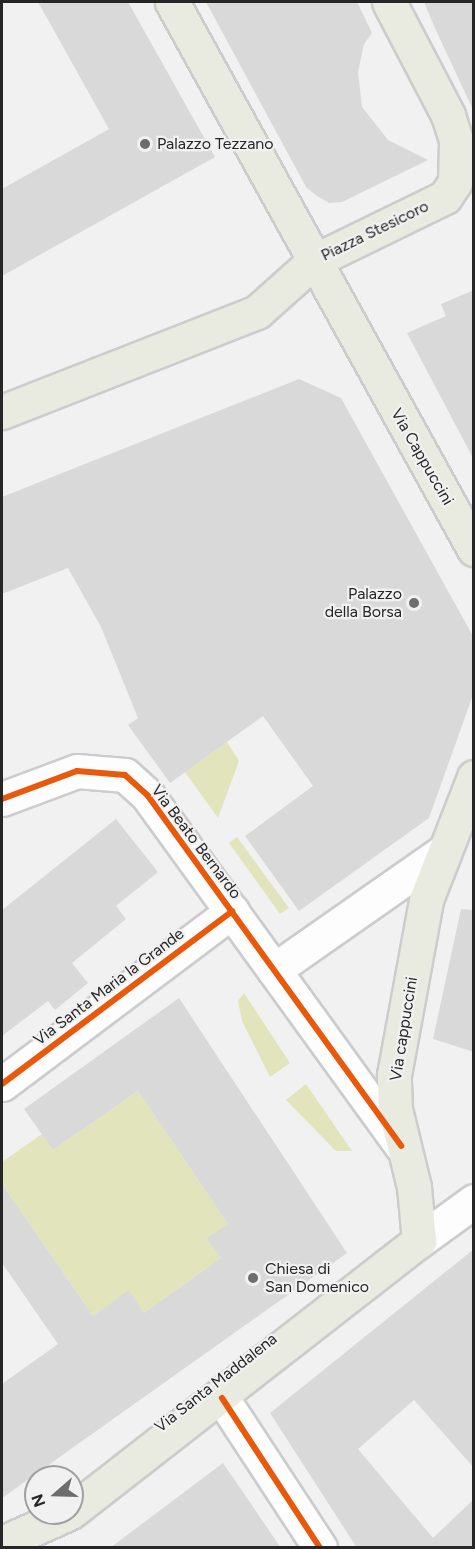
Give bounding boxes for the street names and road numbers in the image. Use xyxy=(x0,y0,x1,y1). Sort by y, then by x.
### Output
street label: Piazza Stesicoro xyxy=(318,197,432,265)
street label: Via Cappuccini xyxy=(387,405,457,509)
street label: Via Beato Bernardo xyxy=(147,781,245,903)
street label: Via Santa Maria la Grande xyxy=(30,924,188,1050)
street label: Via cappuccini xyxy=(386,976,422,1082)
street label: Via Santa Maddalena xyxy=(151,1329,281,1437)

